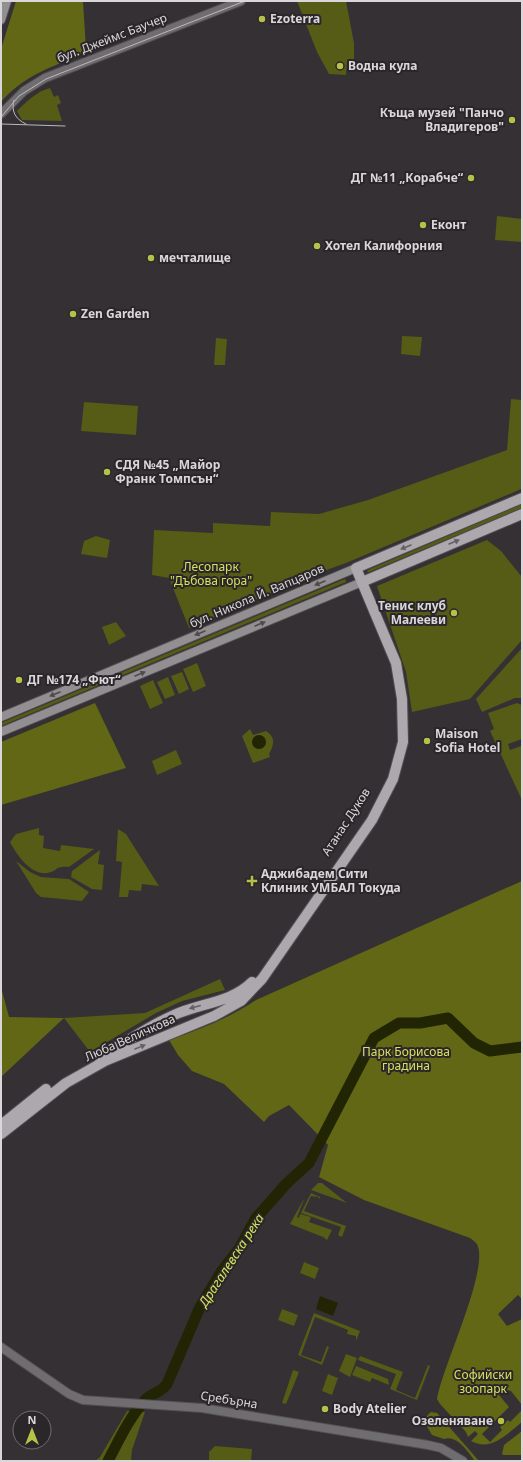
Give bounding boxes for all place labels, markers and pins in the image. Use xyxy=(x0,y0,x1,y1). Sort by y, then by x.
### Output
place label: Ezoterra xyxy=(270,10,320,27)
marker: Ezoterra xyxy=(257,14,267,24)
place label: Водна кула xyxy=(348,57,417,74)
marker: Водна кула xyxy=(335,61,345,71)
place label: Къща музей "Панчо Владигеров" xyxy=(380,104,504,135)
marker: Къща музей "Панчо Владигеров" xyxy=(507,115,517,125)
place label: ДГ №11 „Корабче“ xyxy=(351,169,464,186)
marker: ДГ №11 „Корабче“ xyxy=(466,173,476,183)
place label: Еконт xyxy=(431,216,466,233)
marker: Еконт xyxy=(418,220,428,230)
place label: Хотел Калифорния xyxy=(325,237,443,254)
marker: Хотел Калифорния xyxy=(312,241,322,251)
place label: мечталище xyxy=(159,249,231,266)
marker: мечталище xyxy=(146,253,156,263)
place label: Zen Garden xyxy=(81,305,150,322)
marker: Zen Garden xyxy=(68,309,78,319)
place label: СДЯ №45 „Майор Франк Томпсън“ xyxy=(115,456,221,487)
marker: СДЯ №45 „Майор Франк Томпсън“ xyxy=(102,467,112,477)
place label: Тенис клуб Малееви xyxy=(378,597,446,628)
marker: Тенис клуб Малееви xyxy=(449,608,459,618)
place label: ДГ №174 „Фют“ xyxy=(27,671,121,688)
marker: ДГ №174 „Фют“ xyxy=(14,675,24,685)
place label: Maison Sofia Hotel xyxy=(435,725,500,756)
marker: Maison Sofia Hotel xyxy=(422,736,432,746)
place label: Аджибадем Сити Клиник УМБАЛ Токуда xyxy=(261,865,401,896)
marker: Аджибадем Сити Клиник УМБАЛ Токуда xyxy=(246,875,258,887)
place label: Body Atelier xyxy=(333,1400,407,1417)
marker: Body Atelier xyxy=(320,1404,330,1414)
place label: Озеленяване xyxy=(412,1412,493,1429)
marker: Озеленяване xyxy=(496,1416,506,1426)

